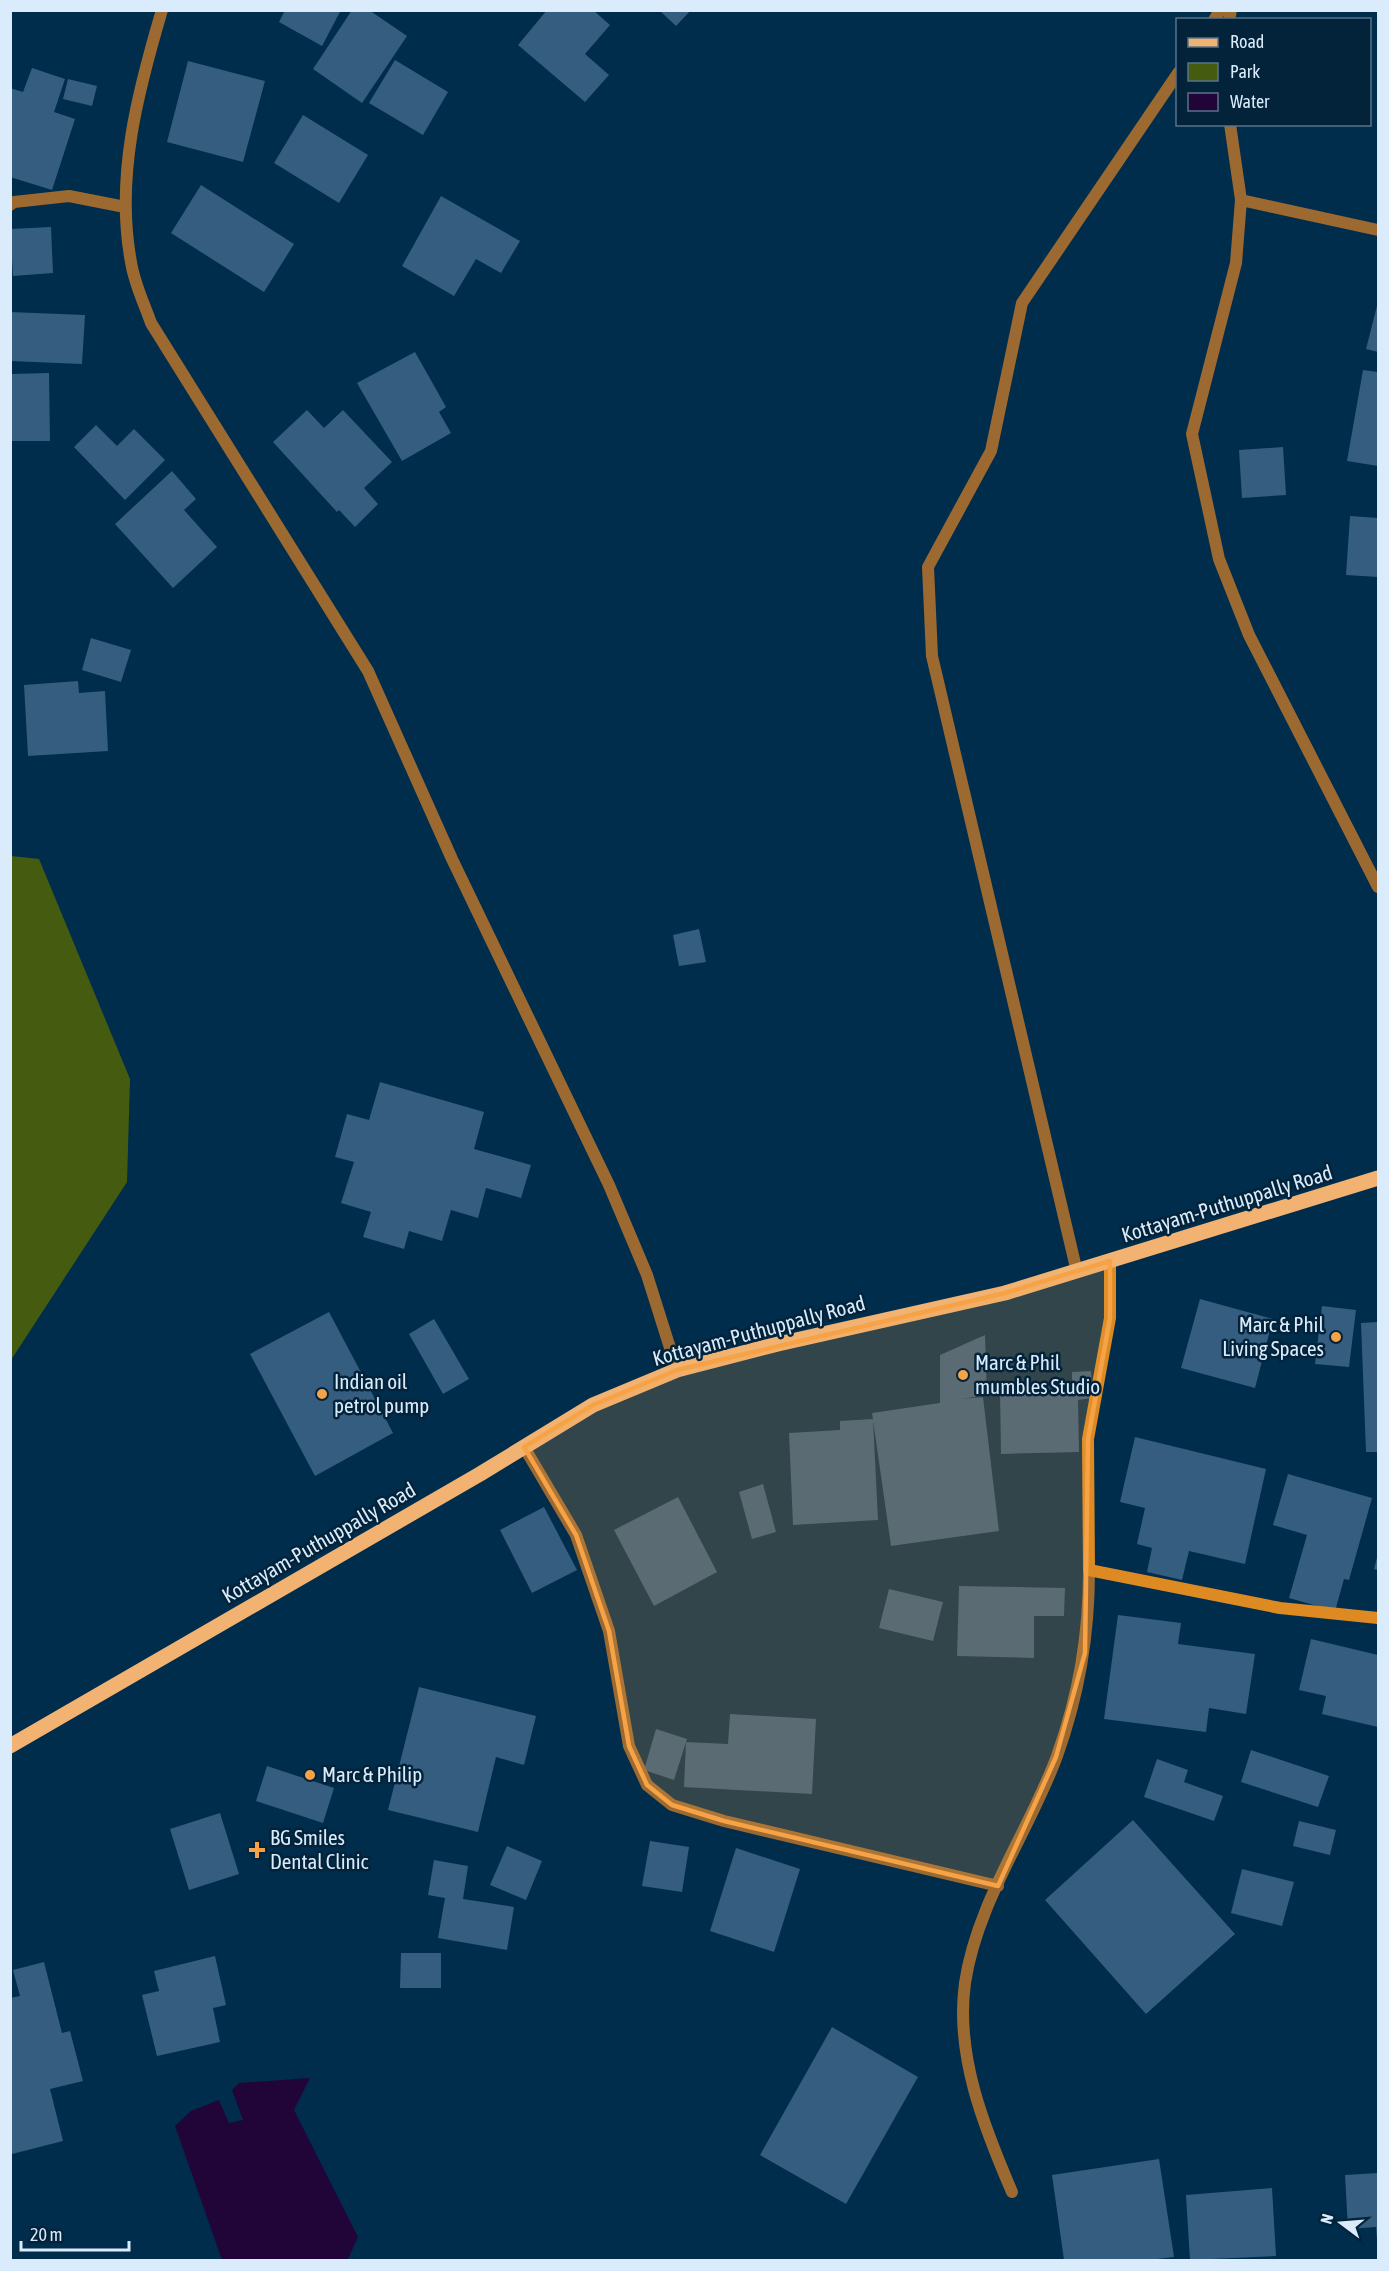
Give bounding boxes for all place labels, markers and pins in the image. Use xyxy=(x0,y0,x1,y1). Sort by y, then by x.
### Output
place label: Marc & Phil Living Spaces xyxy=(1222,1312,1324,1360)
marker: Marc & Phil Living Spaces xyxy=(1329,1330,1343,1344)
place label: Marc & Phil mumbles Studio xyxy=(975,1350,1100,1398)
marker: Marc & Phil mumbles Studio xyxy=(956,1368,970,1382)
place label: Indian oil petrol pump xyxy=(334,1369,429,1417)
marker: Indian oil petrol pump xyxy=(315,1387,329,1401)
place label: Marc & Philip xyxy=(322,1762,422,1786)
marker: Marc & Philip xyxy=(303,1768,317,1782)
place label: BG Smiles Dental Clinic xyxy=(270,1825,369,1873)
marker: BG Smiles Dental Clinic xyxy=(248,1841,266,1859)

